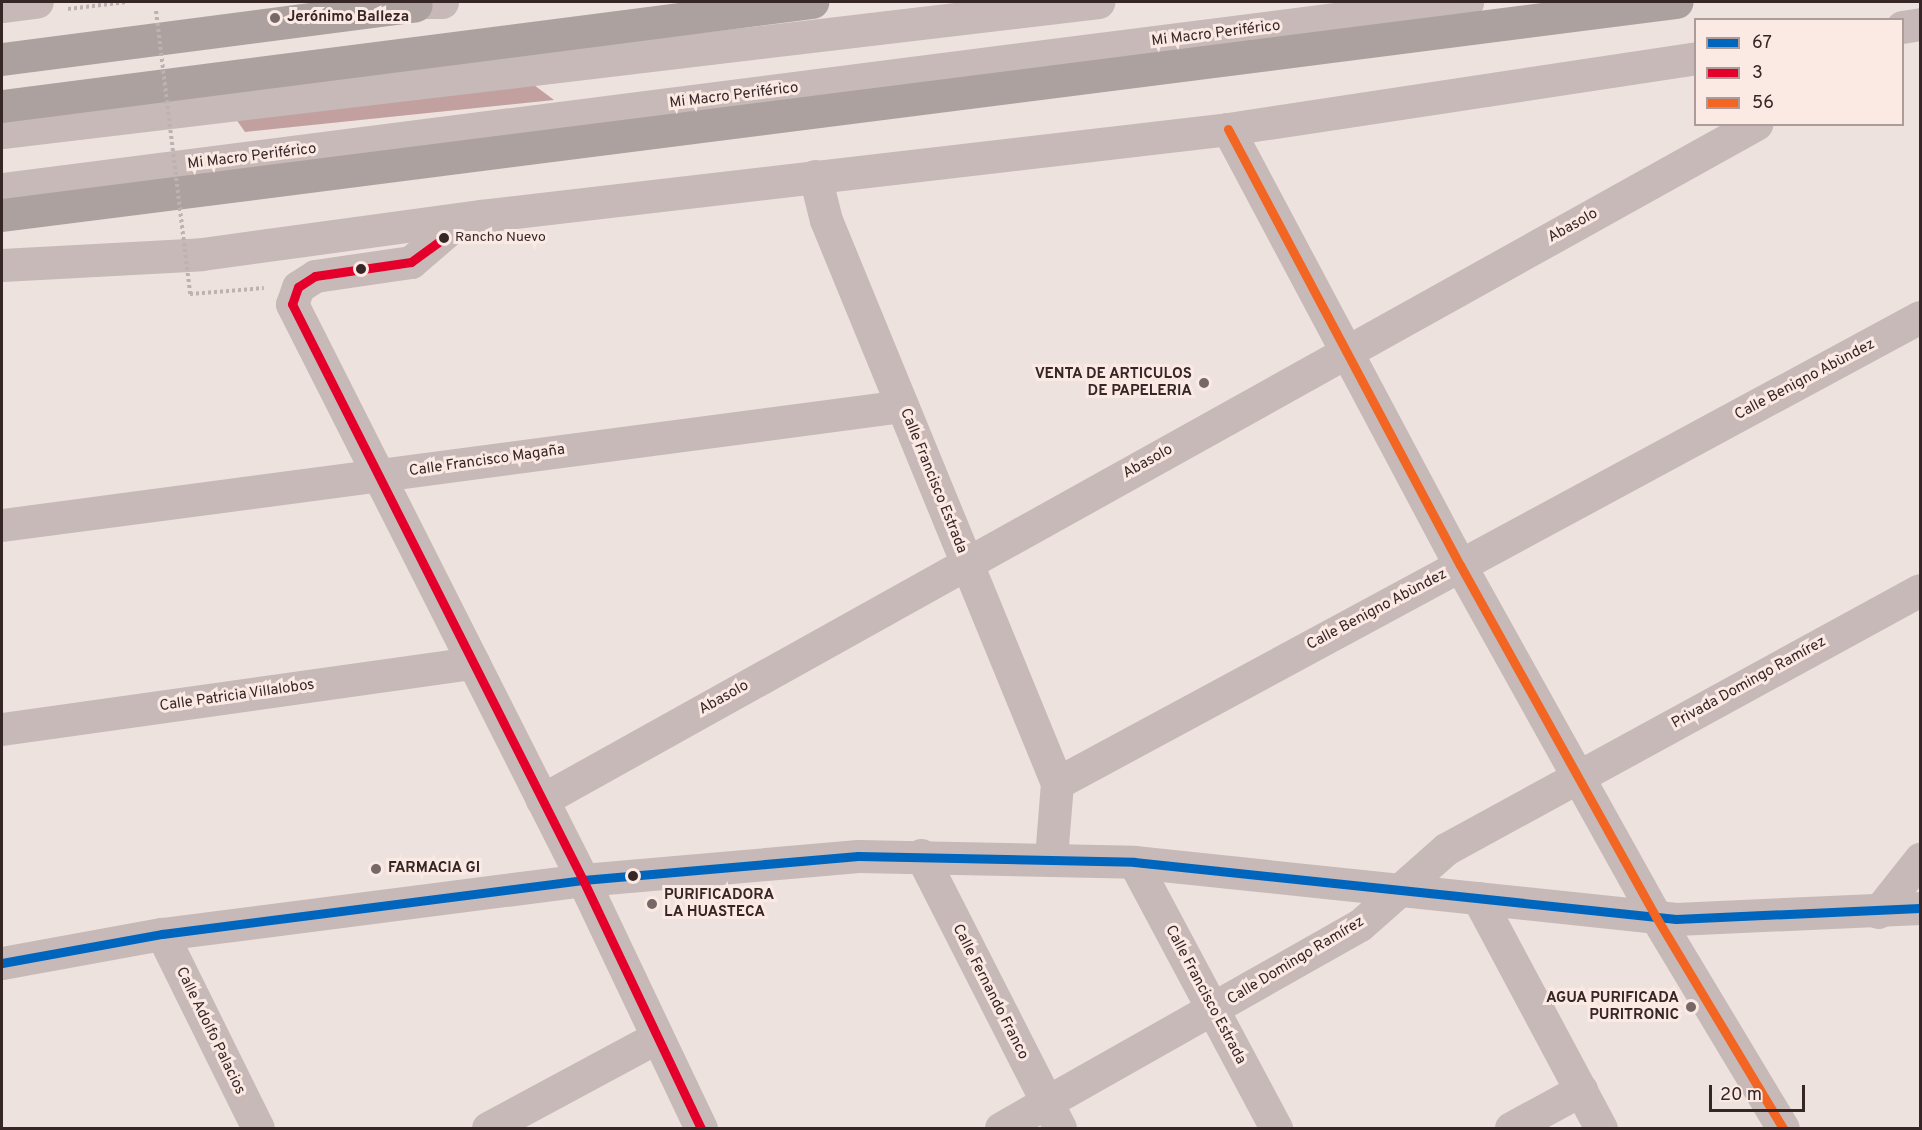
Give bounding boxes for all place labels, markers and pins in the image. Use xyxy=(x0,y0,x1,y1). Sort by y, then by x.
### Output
place label: Jerónimo Balleza xyxy=(287,9,409,27)
marker: Jerónimo Balleza xyxy=(268,11,282,25)
place label: Rancho Nuevo xyxy=(455,230,546,246)
marker: Rancho Nuevo xyxy=(438,232,450,244)
unlabelled marker xyxy=(355,263,367,275)
place label: VENTA DE ARTICULOS DE PAPELERIA xyxy=(1033,365,1192,400)
marker: VENTA DE ARTICULOS DE PAPELERIA xyxy=(1197,376,1211,390)
place label: FARMACIA GI xyxy=(388,860,481,878)
marker: FARMACIA GI xyxy=(369,862,383,876)
unlabelled marker xyxy=(627,870,639,882)
place label: PURIFICADORA LA HUASTECA xyxy=(664,886,774,921)
marker: PURIFICADORA LA HUASTECA xyxy=(645,897,659,911)
place label: AGUA PURIFICADA PURITRONIC xyxy=(1545,989,1679,1024)
marker: AGUA PURIFICADA PURITRONIC xyxy=(1684,1000,1698,1014)

